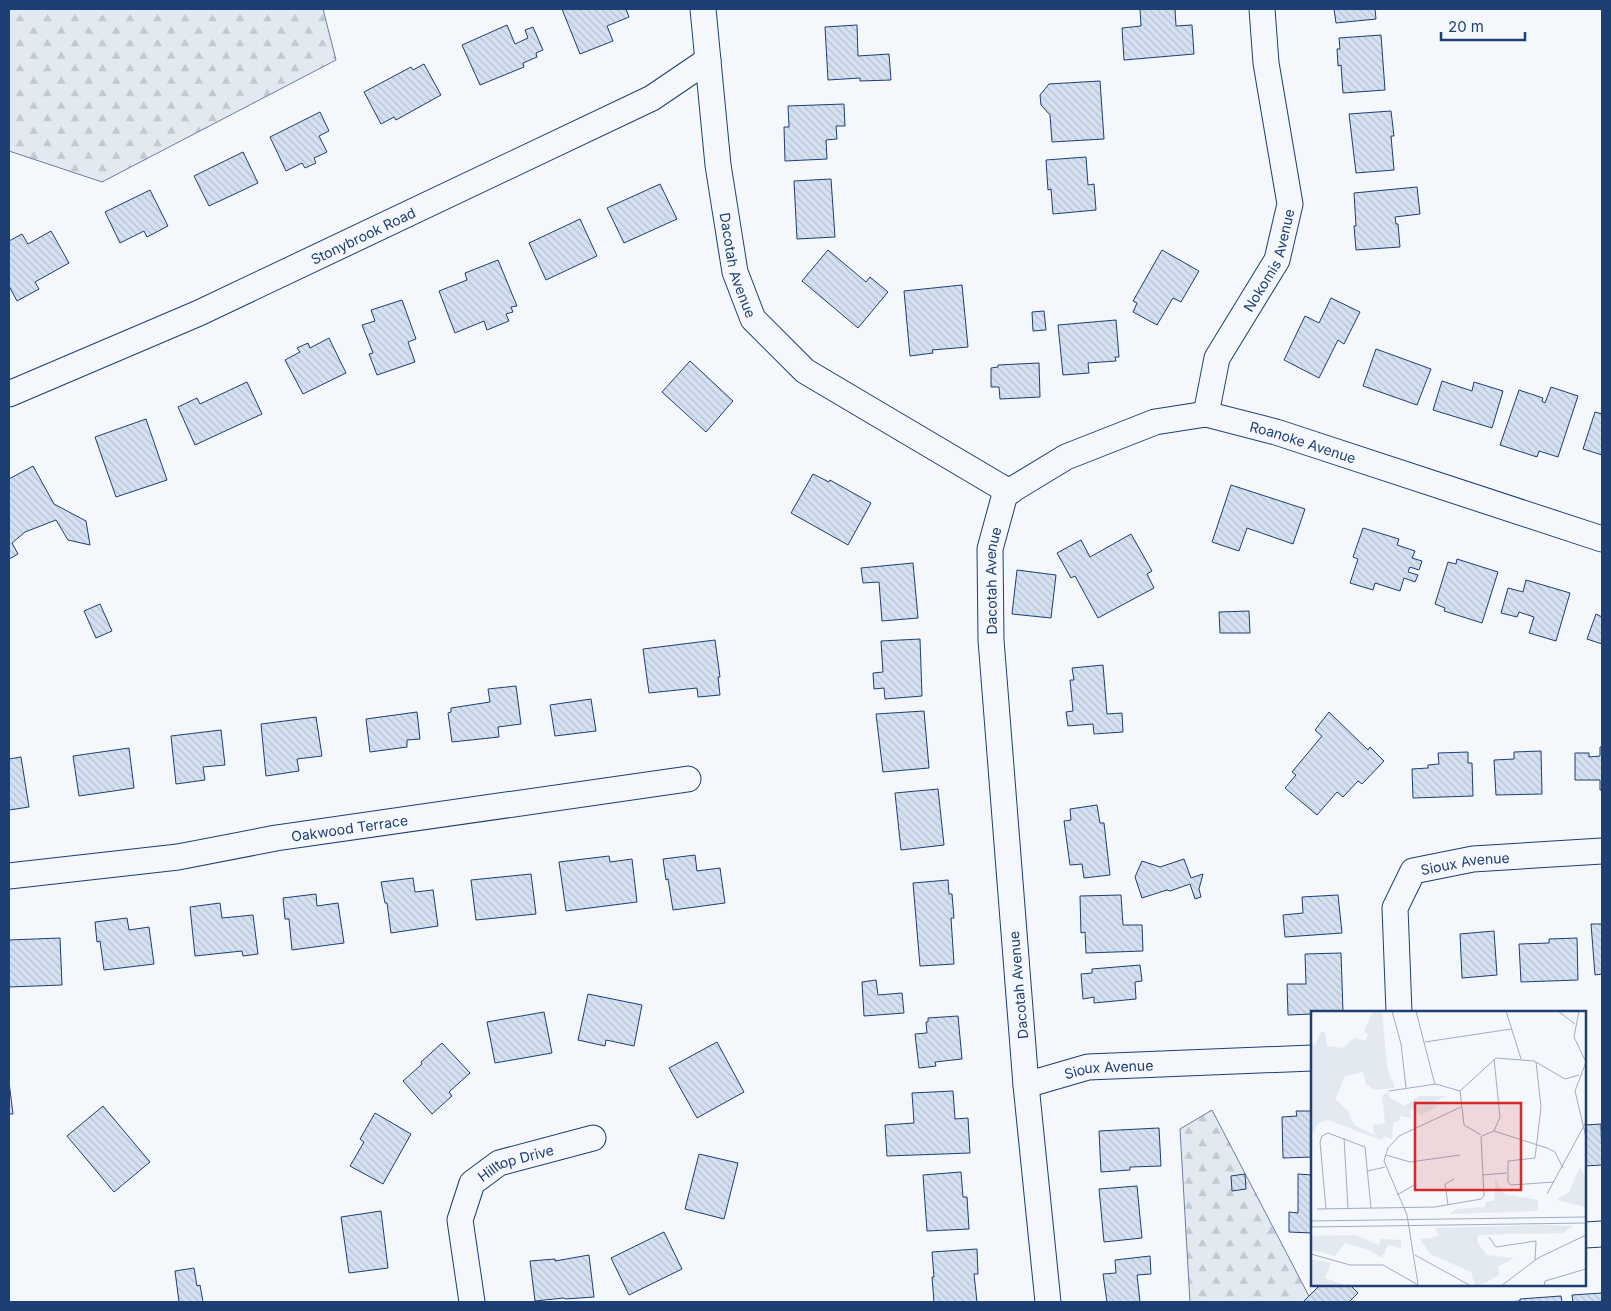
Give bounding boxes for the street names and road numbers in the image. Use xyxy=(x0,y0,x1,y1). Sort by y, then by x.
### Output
street label: Stonybrook Road xyxy=(308,203,418,267)
street label: Nokomis Avenue xyxy=(1239,207,1297,314)
street label: Dacotah Avenue xyxy=(717,211,760,320)
street label: Roanoke Avenue xyxy=(1248,417,1358,466)
street label: Dacotah Avenue xyxy=(981,525,1004,635)
street label: Oakwood Terrace xyxy=(290,811,409,844)
street label: Sioux Avenue xyxy=(1419,848,1510,878)
street label: Dacotah Avenue xyxy=(1005,930,1031,1040)
street label: Sioux Avenue xyxy=(1062,1056,1154,1082)
street label: Hilltop Drive xyxy=(474,1140,555,1185)

